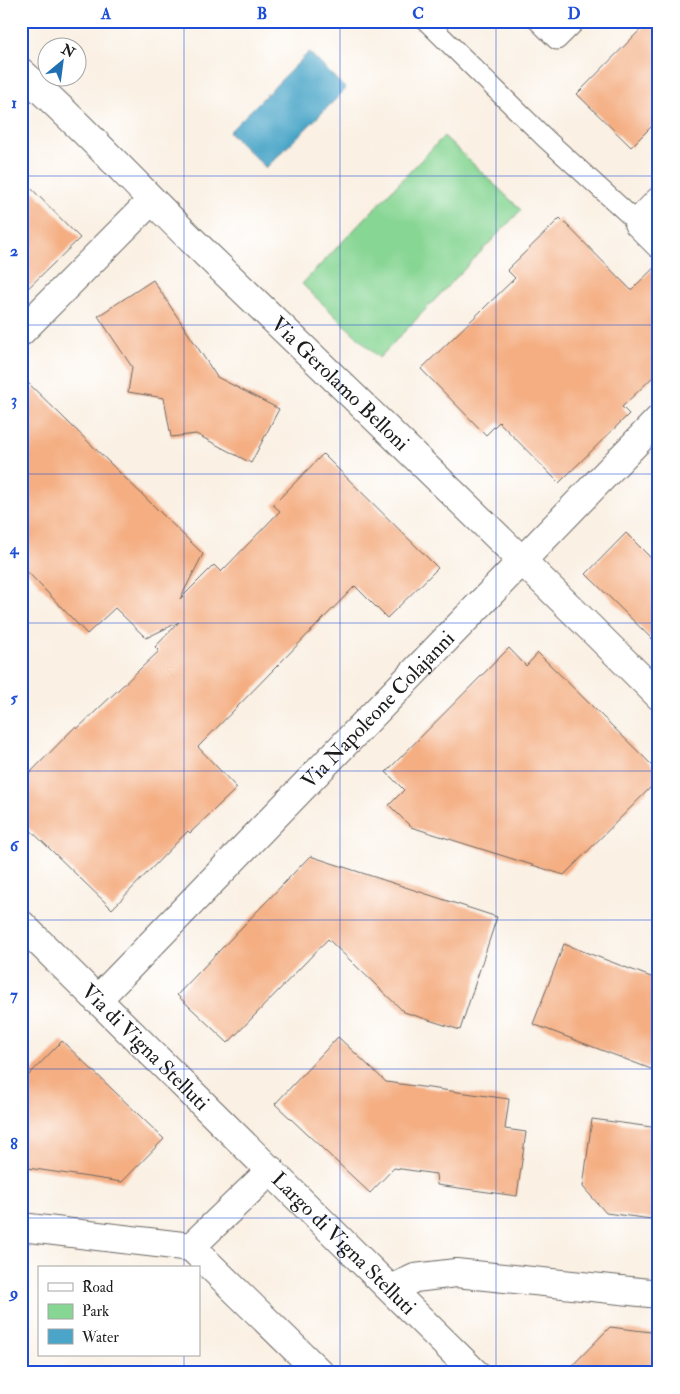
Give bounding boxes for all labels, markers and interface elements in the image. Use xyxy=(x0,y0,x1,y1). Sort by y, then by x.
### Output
text: A xyxy=(100,4,112,24)
text: B xyxy=(257,4,267,24)
text: C xyxy=(412,4,424,24)
text: D xyxy=(567,4,581,24)
north arrow xyxy=(38,38,88,88)
text: N xyxy=(58,40,78,62)
text: 1 xyxy=(11,93,17,113)
text: 2 xyxy=(10,241,18,261)
street label: Via Gerolamo Belloni xyxy=(265,311,415,457)
text: 3 xyxy=(11,390,17,410)
text: 4 xyxy=(9,539,20,559)
street label: Via Napoleone Colajanni xyxy=(295,625,461,794)
text: 5 xyxy=(10,688,18,708)
text: 6 xyxy=(10,836,20,856)
street label: Via di Vigna Stelluti xyxy=(76,978,216,1117)
text: 7 xyxy=(10,985,18,1005)
text: 8 xyxy=(10,1134,18,1154)
street label: Largo di Vigna Stelluti xyxy=(266,1166,422,1321)
legend xyxy=(38,1266,200,1356)
text: Road xyxy=(82,1278,114,1297)
text: 9 xyxy=(8,1283,18,1303)
text: Park xyxy=(82,1302,109,1321)
text: Water xyxy=(81,1328,119,1347)

